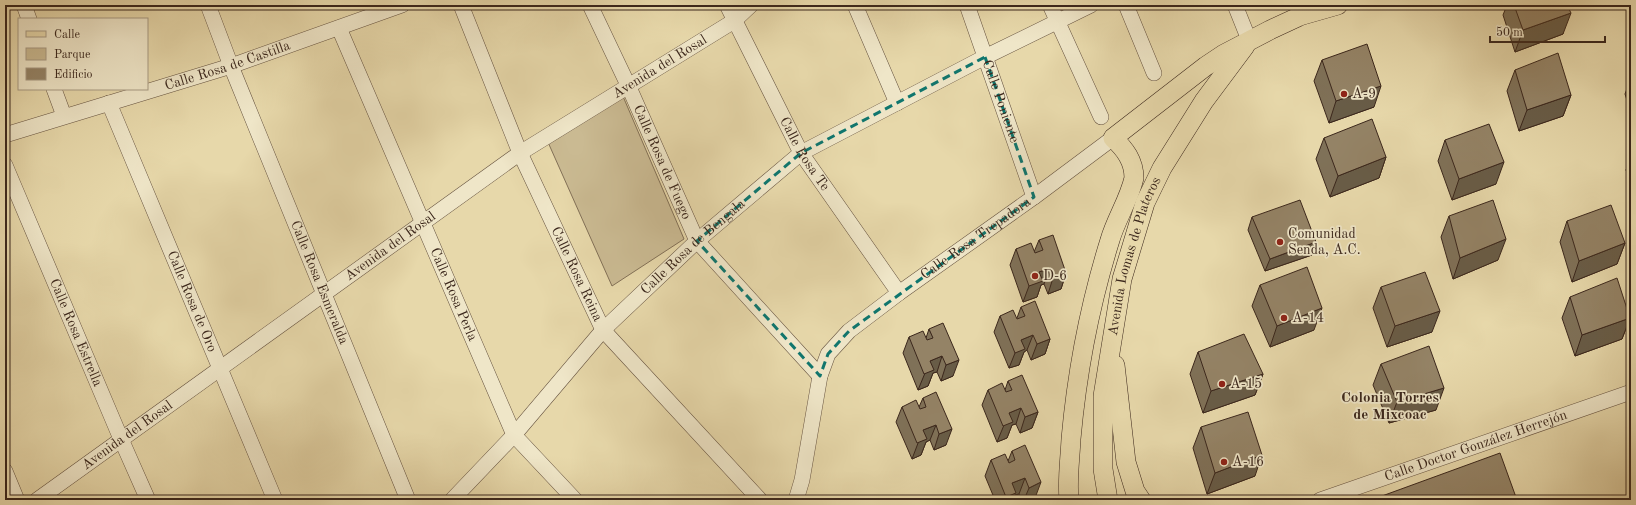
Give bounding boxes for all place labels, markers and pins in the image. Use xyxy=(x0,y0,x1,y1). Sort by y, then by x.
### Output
place label: A-9 xyxy=(1352,87,1376,101)
marker: A-9 xyxy=(1339,89,1349,99)
place label: Comunidad Senda, A.C. xyxy=(1288,227,1361,257)
marker: Comunidad Senda, A.C. xyxy=(1275,237,1285,247)
place label: D-6 xyxy=(1043,269,1067,283)
marker: D-6 xyxy=(1030,271,1040,281)
place label: A-14 xyxy=(1292,311,1324,325)
marker: A-14 xyxy=(1279,313,1289,323)
place label: A-15 xyxy=(1230,377,1262,391)
marker: A-15 xyxy=(1217,379,1227,389)
place label: A-16 xyxy=(1232,455,1264,469)
marker: A-16 xyxy=(1219,457,1229,467)

